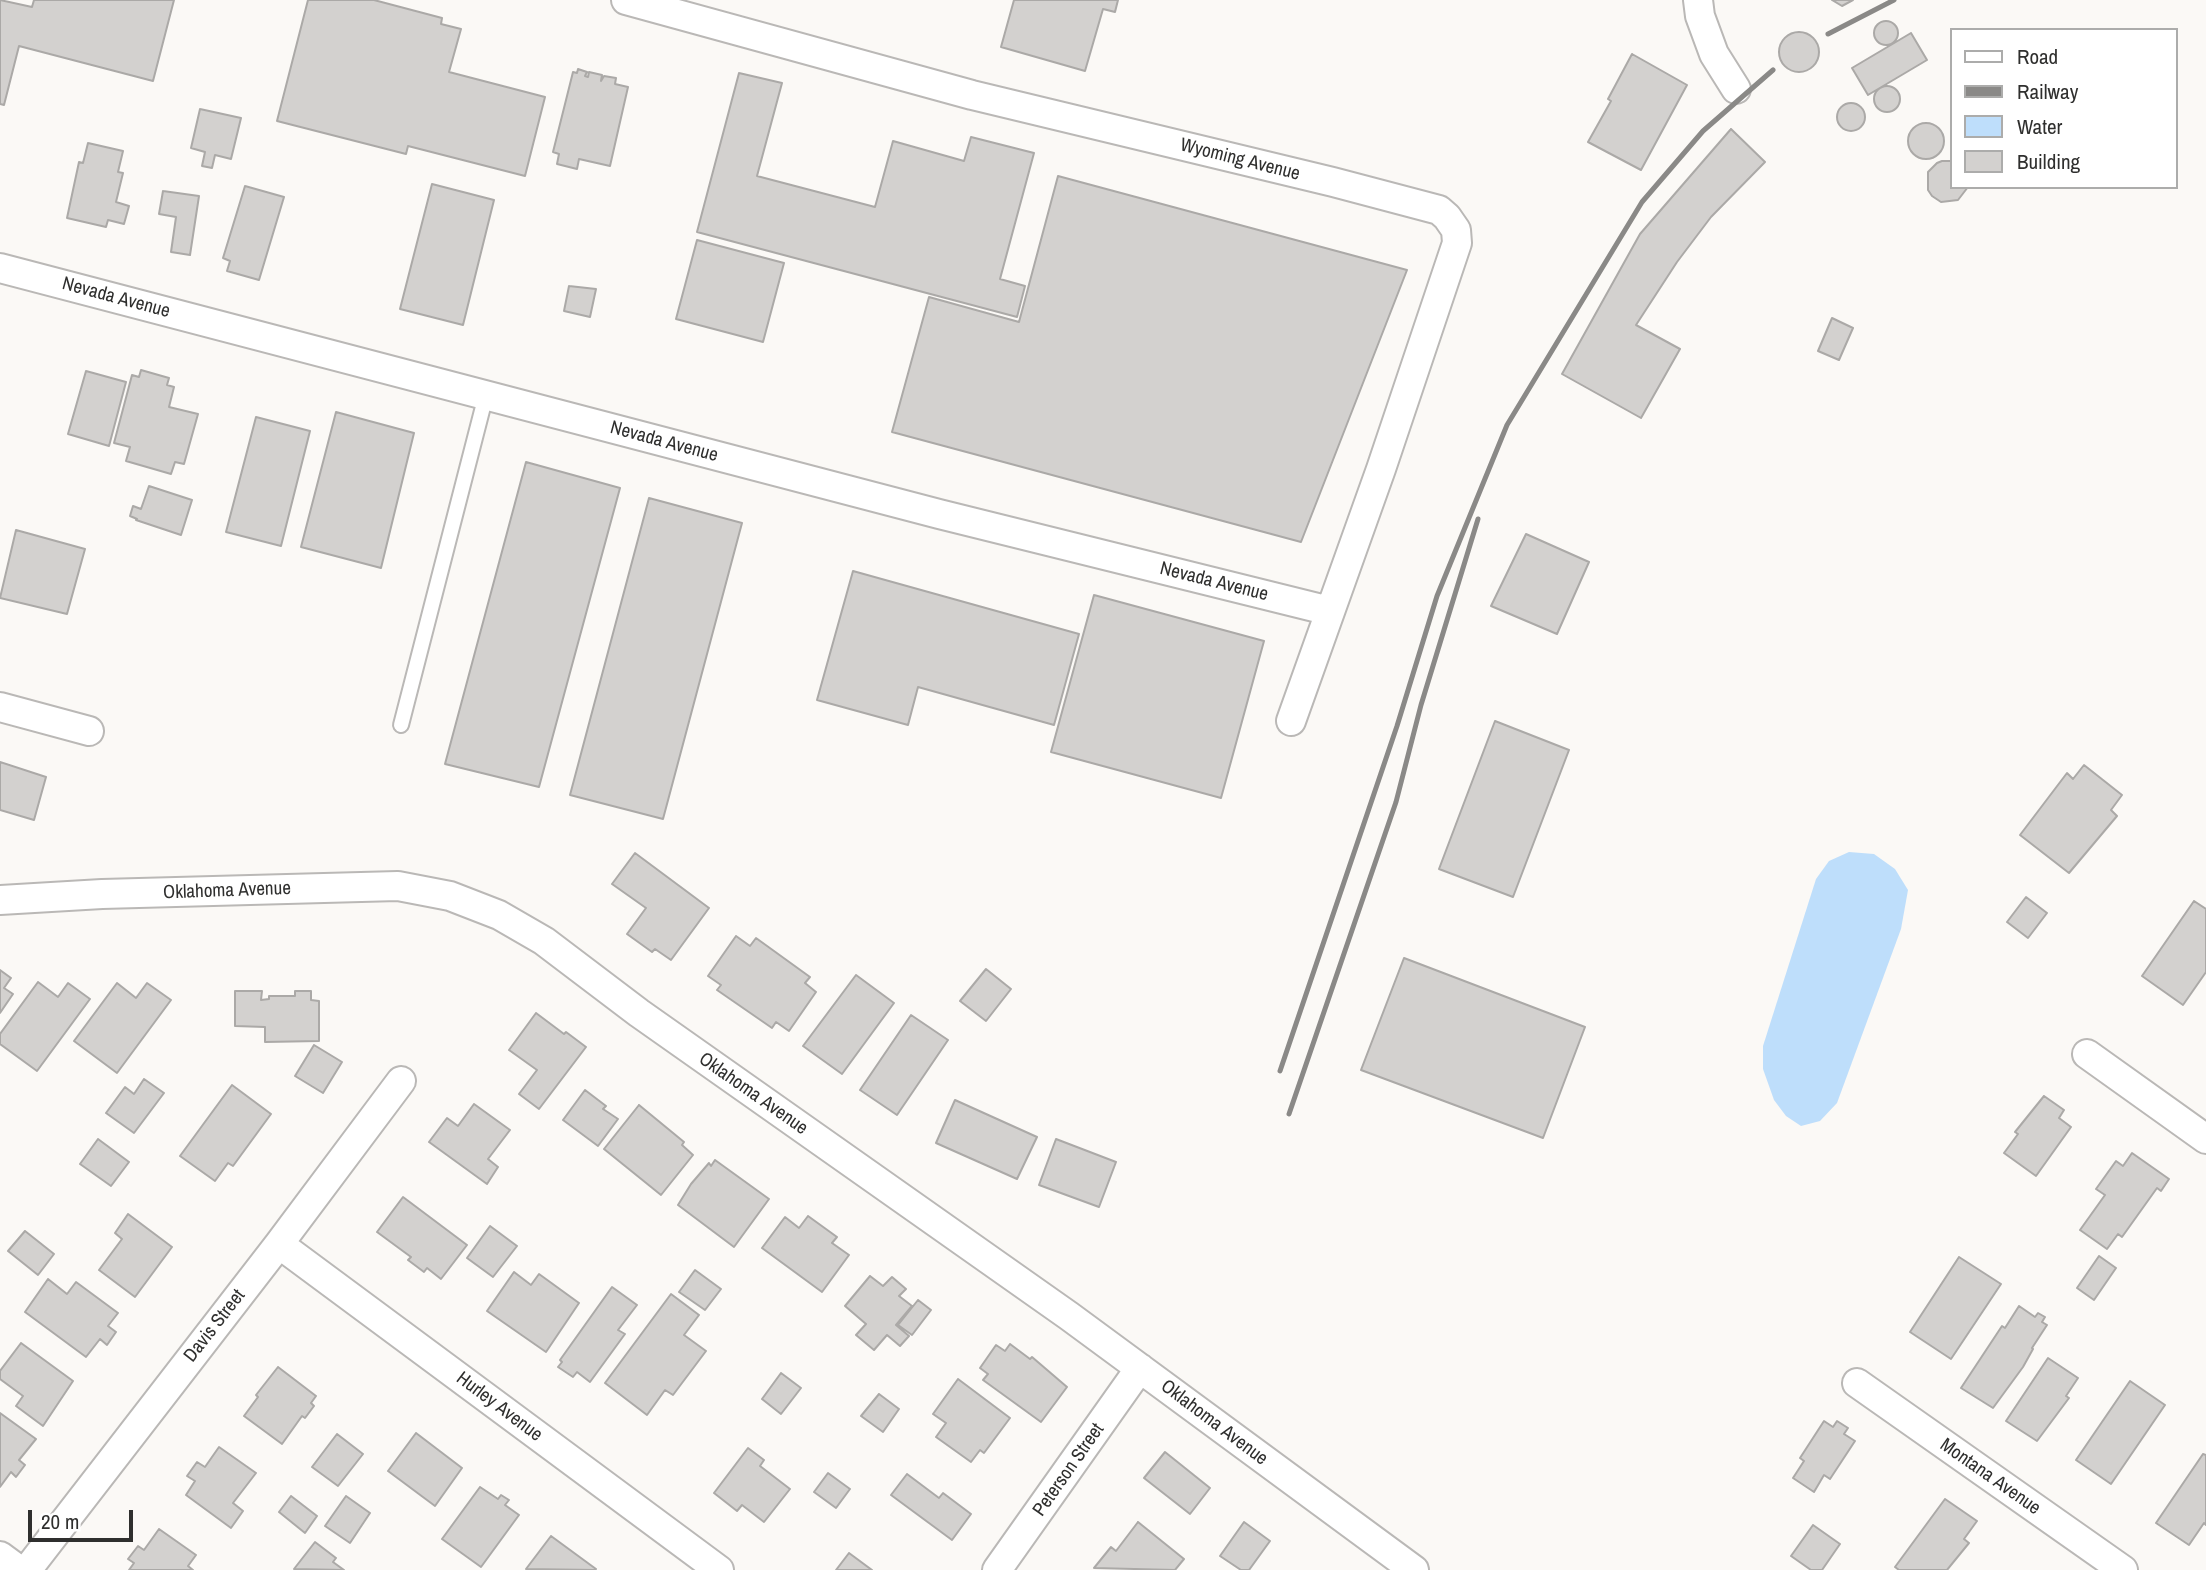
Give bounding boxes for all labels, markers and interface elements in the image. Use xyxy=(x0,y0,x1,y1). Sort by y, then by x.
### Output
legend xyxy=(1951,28,2178,189)
text: Road xyxy=(2017,42,2058,71)
text: Railway xyxy=(2017,77,2078,106)
text: Water xyxy=(2017,112,2062,141)
street label: Wyoming Avenue xyxy=(1178,134,1302,186)
text: Building xyxy=(2017,147,2080,176)
street label: Nevada Avenue xyxy=(60,273,172,323)
street label: Nevada Avenue xyxy=(608,417,720,467)
street label: Nevada Avenue xyxy=(1158,558,1270,606)
street label: Oklahoma Avenue xyxy=(163,877,291,905)
street label: Oklahoma Avenue xyxy=(694,1048,812,1140)
street label: Davis Street xyxy=(180,1285,250,1367)
street label: Hurley Avenue xyxy=(451,1367,547,1447)
street label: Oklahoma Avenue xyxy=(1156,1375,1272,1471)
street label: Peterson Street xyxy=(1029,1419,1109,1521)
street label: Montana Avenue xyxy=(1935,1434,2045,1520)
scale bar xyxy=(32,1496,136,1540)
text: 20 m xyxy=(41,1507,79,1536)

